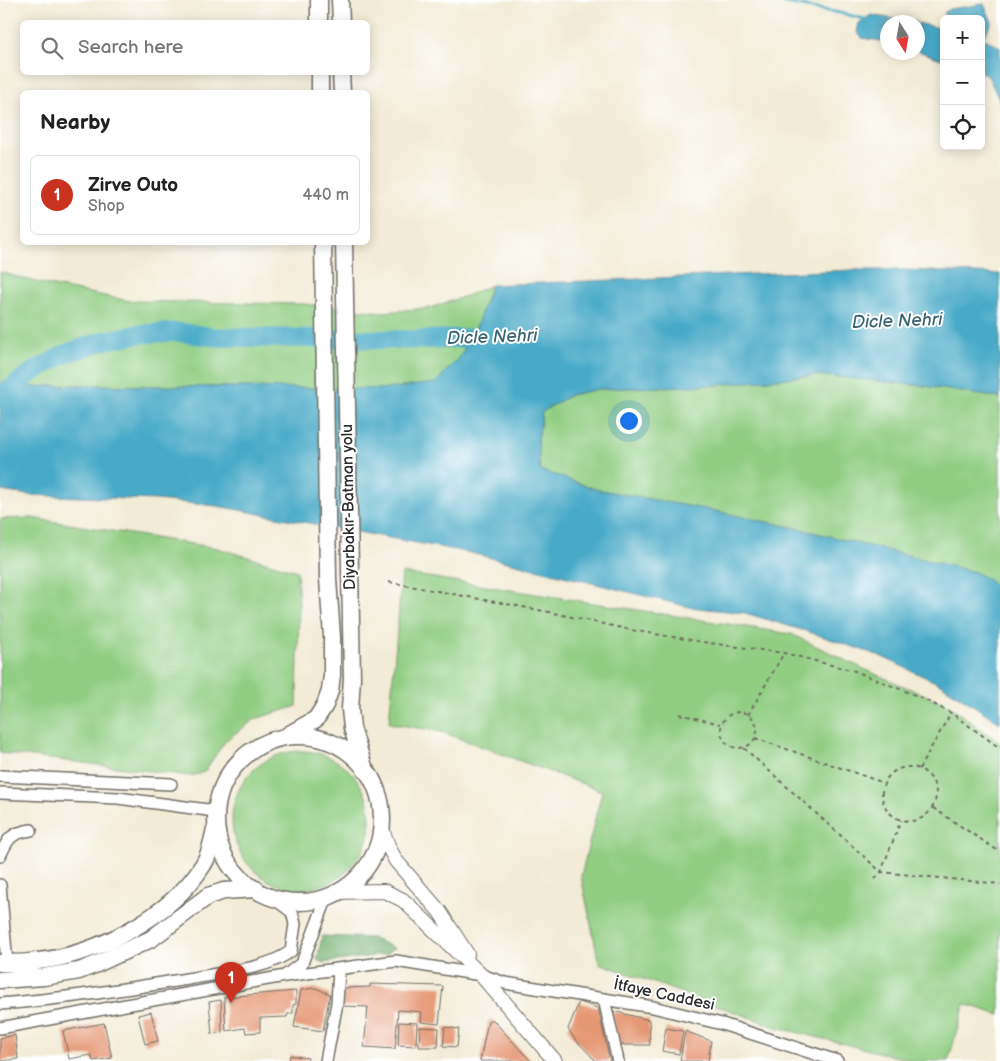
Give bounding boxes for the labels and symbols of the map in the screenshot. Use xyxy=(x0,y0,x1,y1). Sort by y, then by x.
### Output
north arrow xyxy=(880,15,925,60)
water label: Dicle Nehri xyxy=(851,309,944,333)
water label: Dicle Nehri xyxy=(446,325,539,349)
your location xyxy=(616,408,642,434)
street label: Diyarbakır-Batman yolu xyxy=(338,424,360,590)
pin: 1 xyxy=(215,962,247,1003)
street label: İtfaye Caddesi xyxy=(612,973,717,1015)

